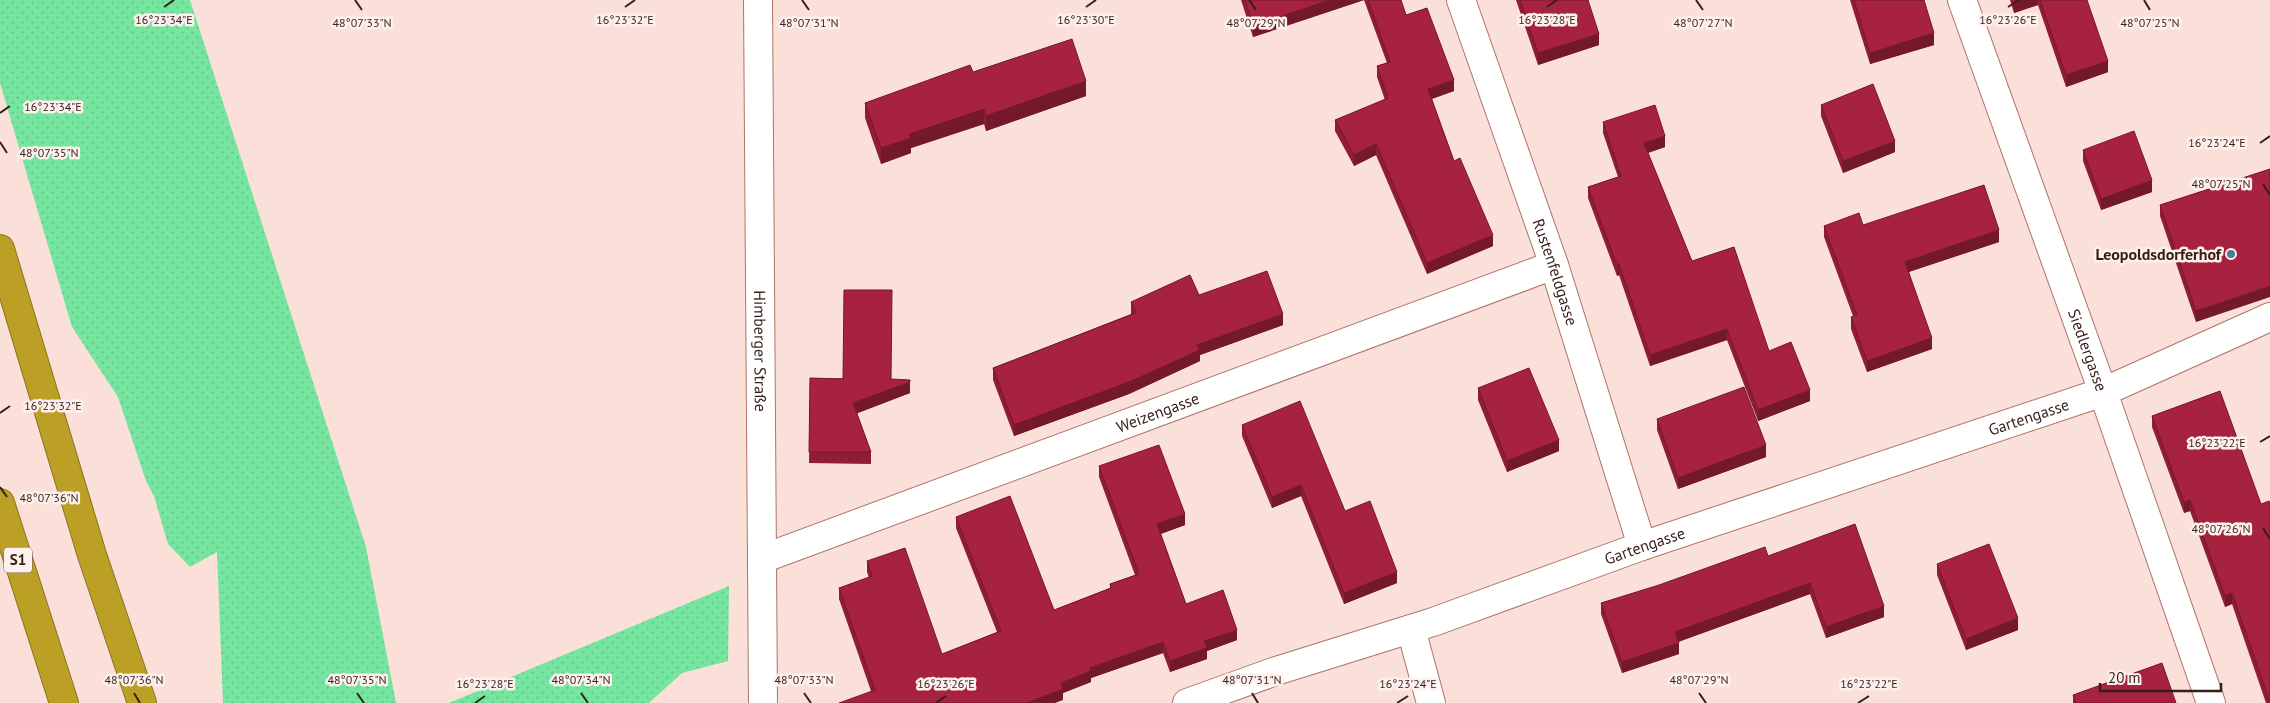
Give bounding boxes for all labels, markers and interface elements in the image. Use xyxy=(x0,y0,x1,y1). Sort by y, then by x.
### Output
text: 16°23'34"E xyxy=(135,12,193,27)
text: 16°23'32"E xyxy=(596,12,654,27)
text: 16°23'30"E xyxy=(1057,12,1115,27)
text: 16°23'28"E xyxy=(1518,12,1576,27)
text: 16°23'26"E xyxy=(1979,12,2037,27)
text: 48°07'33"N xyxy=(332,15,392,30)
text: 48°07'31"N xyxy=(779,15,839,30)
text: 48°07'29"N xyxy=(1226,15,1286,30)
text: 48°07'27"N xyxy=(1673,15,1733,30)
text: 48°07'25"N xyxy=(2120,15,2180,30)
text: 16°23'34"E xyxy=(24,99,82,114)
text: 16°23'24"E xyxy=(2188,135,2246,150)
text: 48°07'35"N xyxy=(19,145,79,160)
text: 48°07'25"N xyxy=(2191,176,2251,191)
street label: Rustenfeldgasse xyxy=(1528,216,1582,328)
place label: Leopoldsdorferhof xyxy=(2095,244,2222,264)
marker: Leopoldsdorferhof xyxy=(2225,248,2237,260)
street label: Himberger Straße xyxy=(750,290,771,412)
street label: Siedlergasse xyxy=(2064,306,2112,394)
street label: Weizengasse xyxy=(1113,388,1202,437)
street label: Gartengasse xyxy=(1986,394,2072,440)
text: 16°23'32"E xyxy=(24,398,82,413)
text: 16°23'22"E xyxy=(2188,435,2246,450)
text: 48°07'36"N xyxy=(19,490,79,505)
text: 48°07'26"N xyxy=(2191,521,2251,536)
street label: Gartengasse xyxy=(1602,522,1687,569)
road number: S1 xyxy=(4,548,32,572)
scale bar xyxy=(2100,660,2221,692)
text: 20 m xyxy=(2108,668,2141,687)
text: 48°07'36"N xyxy=(104,672,164,687)
text: 48°07'35"N xyxy=(327,672,387,687)
text: 48°07'34"N xyxy=(551,672,611,687)
text: 48°07'33"N xyxy=(774,672,834,687)
text: 48°07'31"N xyxy=(1222,672,1282,687)
text: 48°07'29"N xyxy=(1669,672,1729,687)
text: 16°23'28"E xyxy=(456,676,514,691)
text: 16°23'26"E xyxy=(917,676,975,691)
text: 16°23'24"E xyxy=(1379,676,1437,691)
text: 16°23'22"E xyxy=(1840,676,1898,691)

